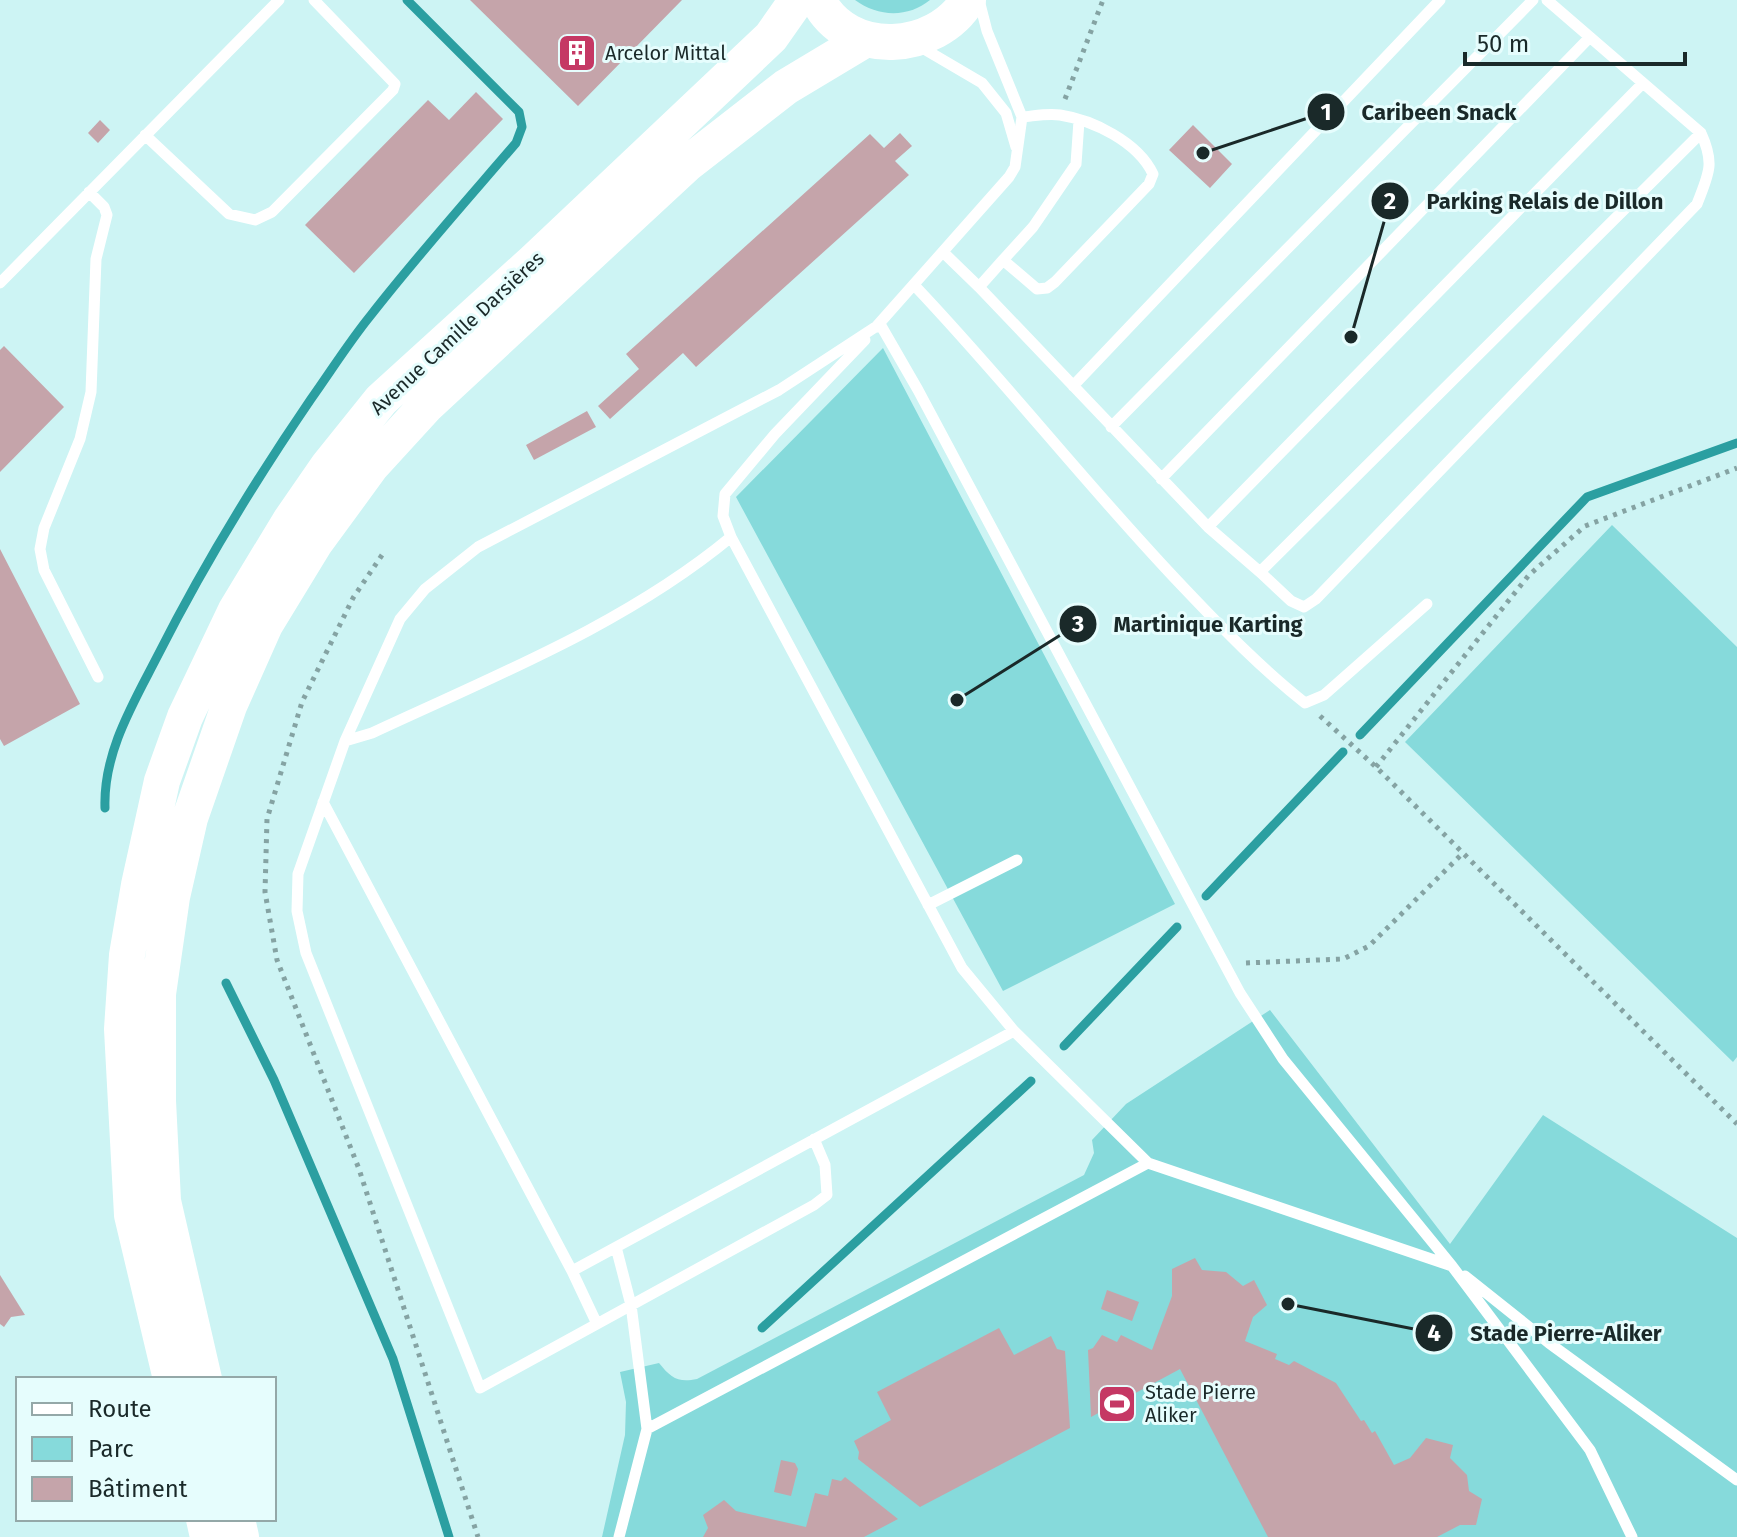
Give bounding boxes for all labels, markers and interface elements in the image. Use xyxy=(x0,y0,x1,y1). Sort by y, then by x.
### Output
scale bar xyxy=(1465,16,1685,66)
text: 50 m xyxy=(1477,30,1529,58)
building icon: Arcelor Mittal xyxy=(556,32,598,74)
place label: Arcelor Mittal xyxy=(605,41,726,65)
callout: Caribeen Snack xyxy=(1306,89,1533,135)
text: 1 xyxy=(1320,98,1332,126)
text: Caribeen Snack xyxy=(1362,99,1517,126)
callout: Parking Relais de Dillon xyxy=(1370,178,1679,224)
text: 2 xyxy=(1384,187,1396,215)
text: Parking Relais de Dillon xyxy=(1427,188,1663,215)
street label: Avenue Camille Darsières xyxy=(365,246,549,420)
callout: Martinique Karting xyxy=(1058,601,1319,647)
text: 3 xyxy=(1071,610,1084,638)
text: Martinique Karting xyxy=(1113,611,1303,638)
callout: Stade Pierre-Aliker xyxy=(1414,1310,1678,1356)
text: 4 xyxy=(1427,1319,1441,1347)
text: Stade Pierre-Aliker xyxy=(1470,1320,1662,1347)
legend xyxy=(16,1377,276,1521)
place label: Stade Pierre Aliker xyxy=(1145,1380,1256,1427)
sports icon: Stade Pierre Aliker xyxy=(1096,1383,1138,1425)
text: Route xyxy=(88,1395,152,1423)
text: Parc xyxy=(88,1435,134,1463)
text: Bâtiment xyxy=(88,1475,188,1503)

